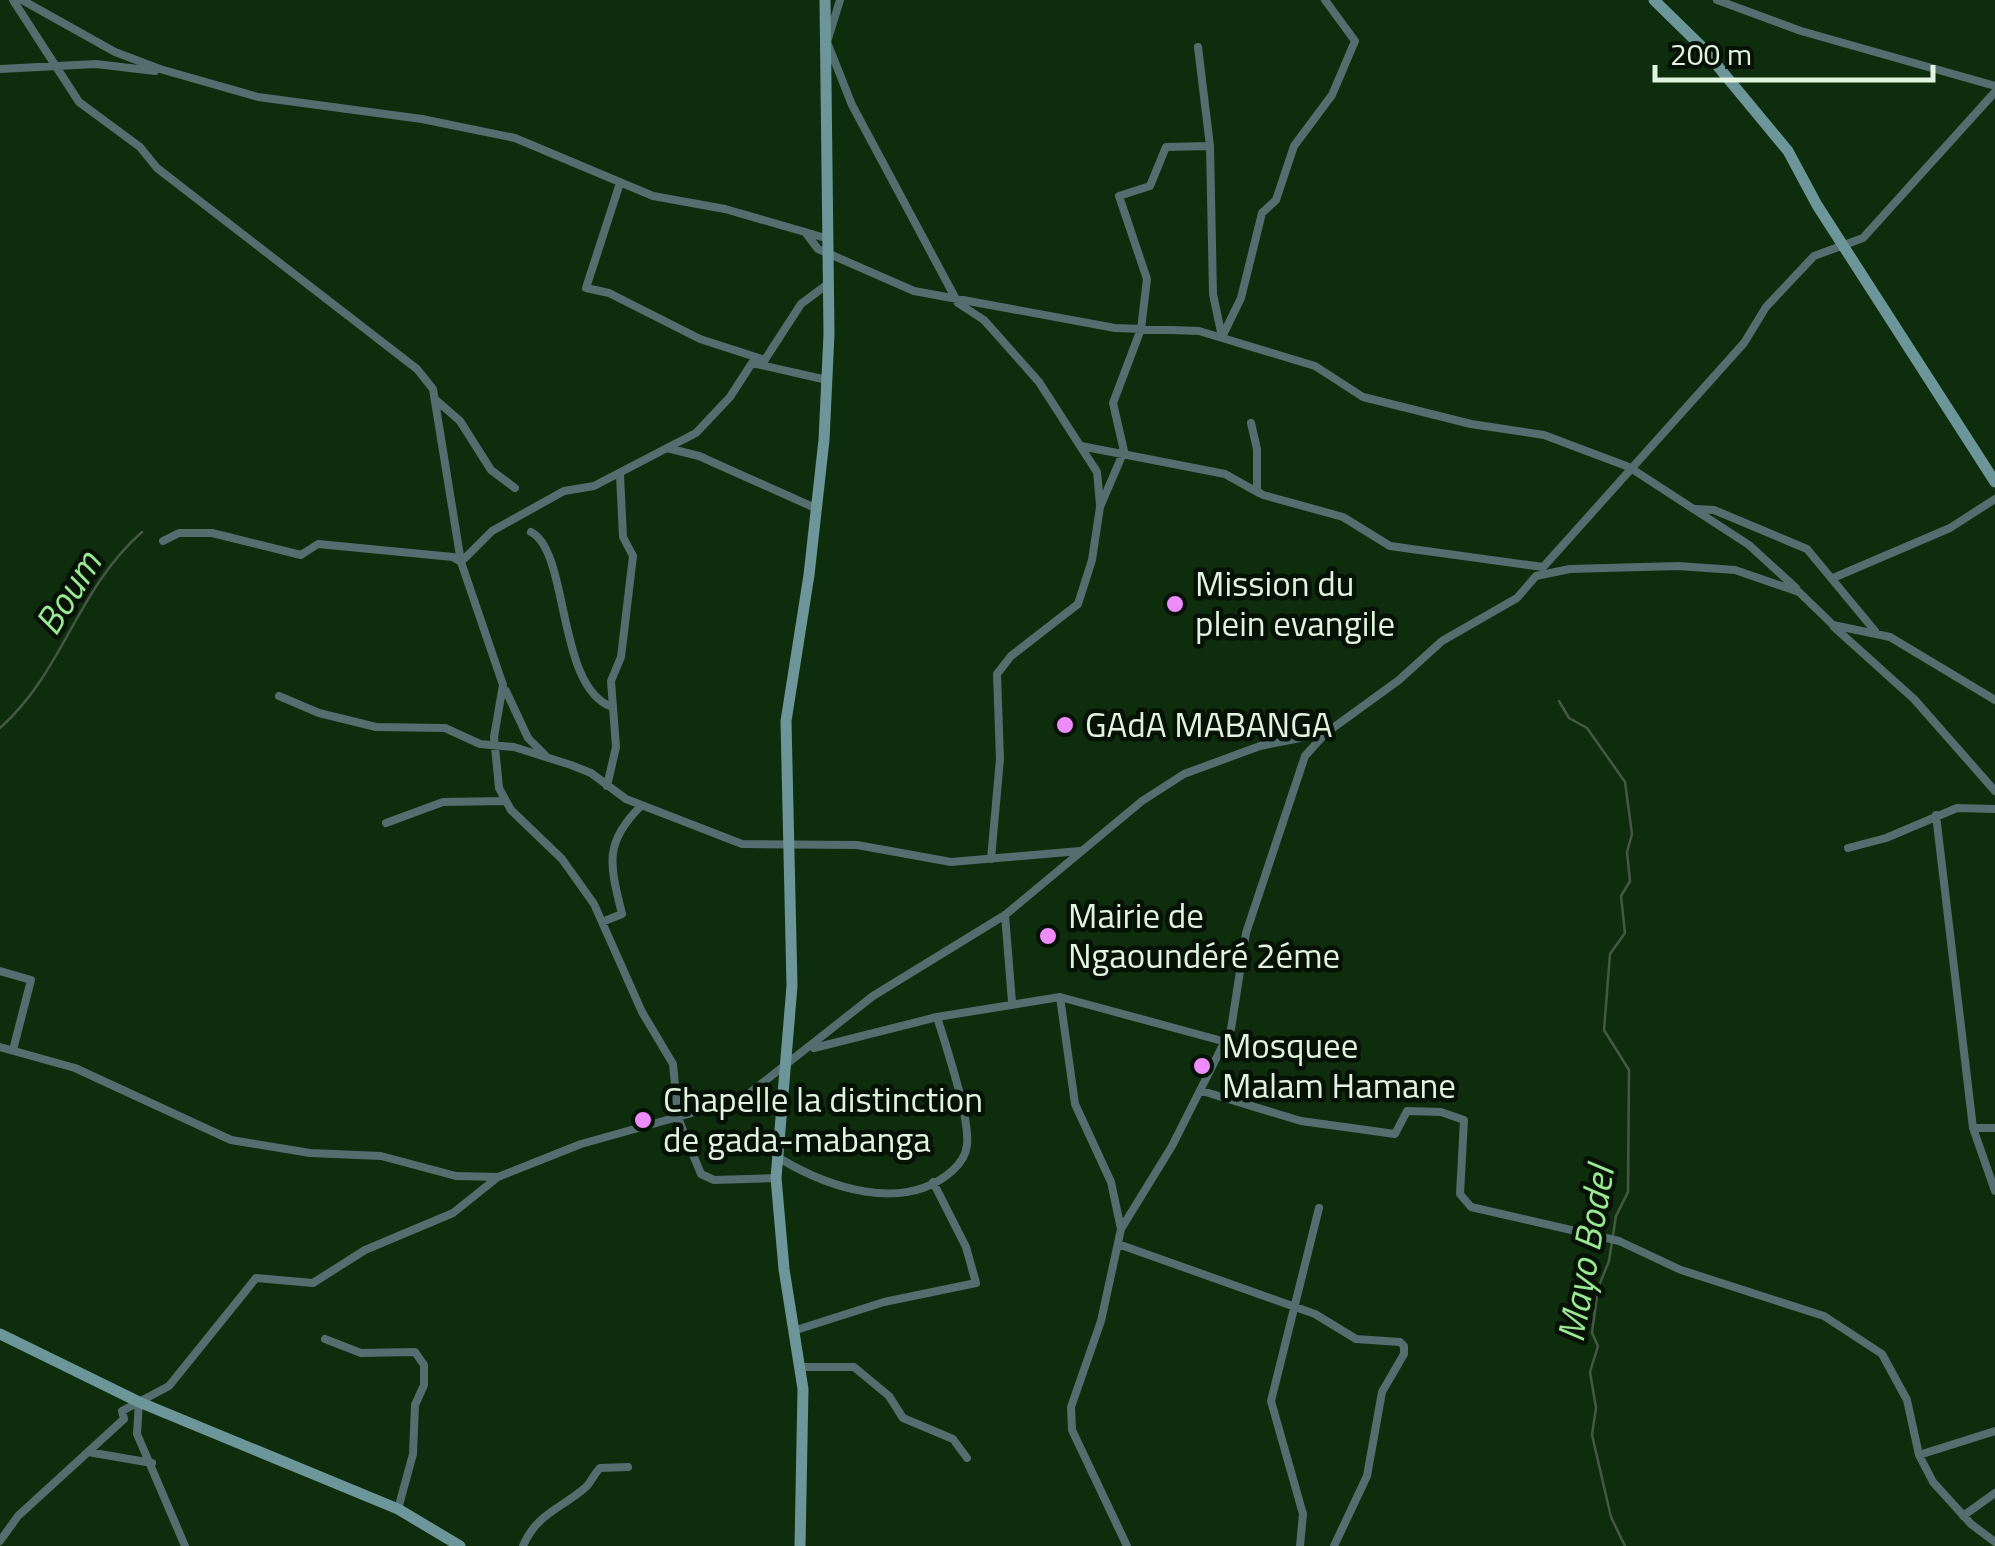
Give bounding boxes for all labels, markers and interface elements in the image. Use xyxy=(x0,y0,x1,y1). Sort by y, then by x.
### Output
scale bar xyxy=(1655,20,1932,82)
text: 200 m xyxy=(1670,31,1752,77)
water label: Boum xyxy=(19,538,116,646)
place label: Mission du plein evangile xyxy=(1195,556,1395,650)
marker: Mission du plein evangile xyxy=(1164,593,1186,615)
place label: GAdA MABANGA xyxy=(1085,697,1333,751)
marker: GAdA MABANGA xyxy=(1054,714,1076,736)
place label: Mairie de Ngaoundéré 2éme xyxy=(1068,888,1340,982)
marker: Mairie de Ngaoundéré 2éme xyxy=(1037,925,1059,947)
place label: Mosquee Malam Hamane xyxy=(1222,1018,1456,1112)
marker: Mosquee Malam Hamane xyxy=(1191,1055,1213,1077)
place label: Chapelle la distinction de gada-mabanga xyxy=(663,1072,983,1166)
marker: Chapelle la distinction de gada-mabanga xyxy=(632,1109,654,1131)
water label: Mayo Bodel xyxy=(1541,1157,1630,1346)

